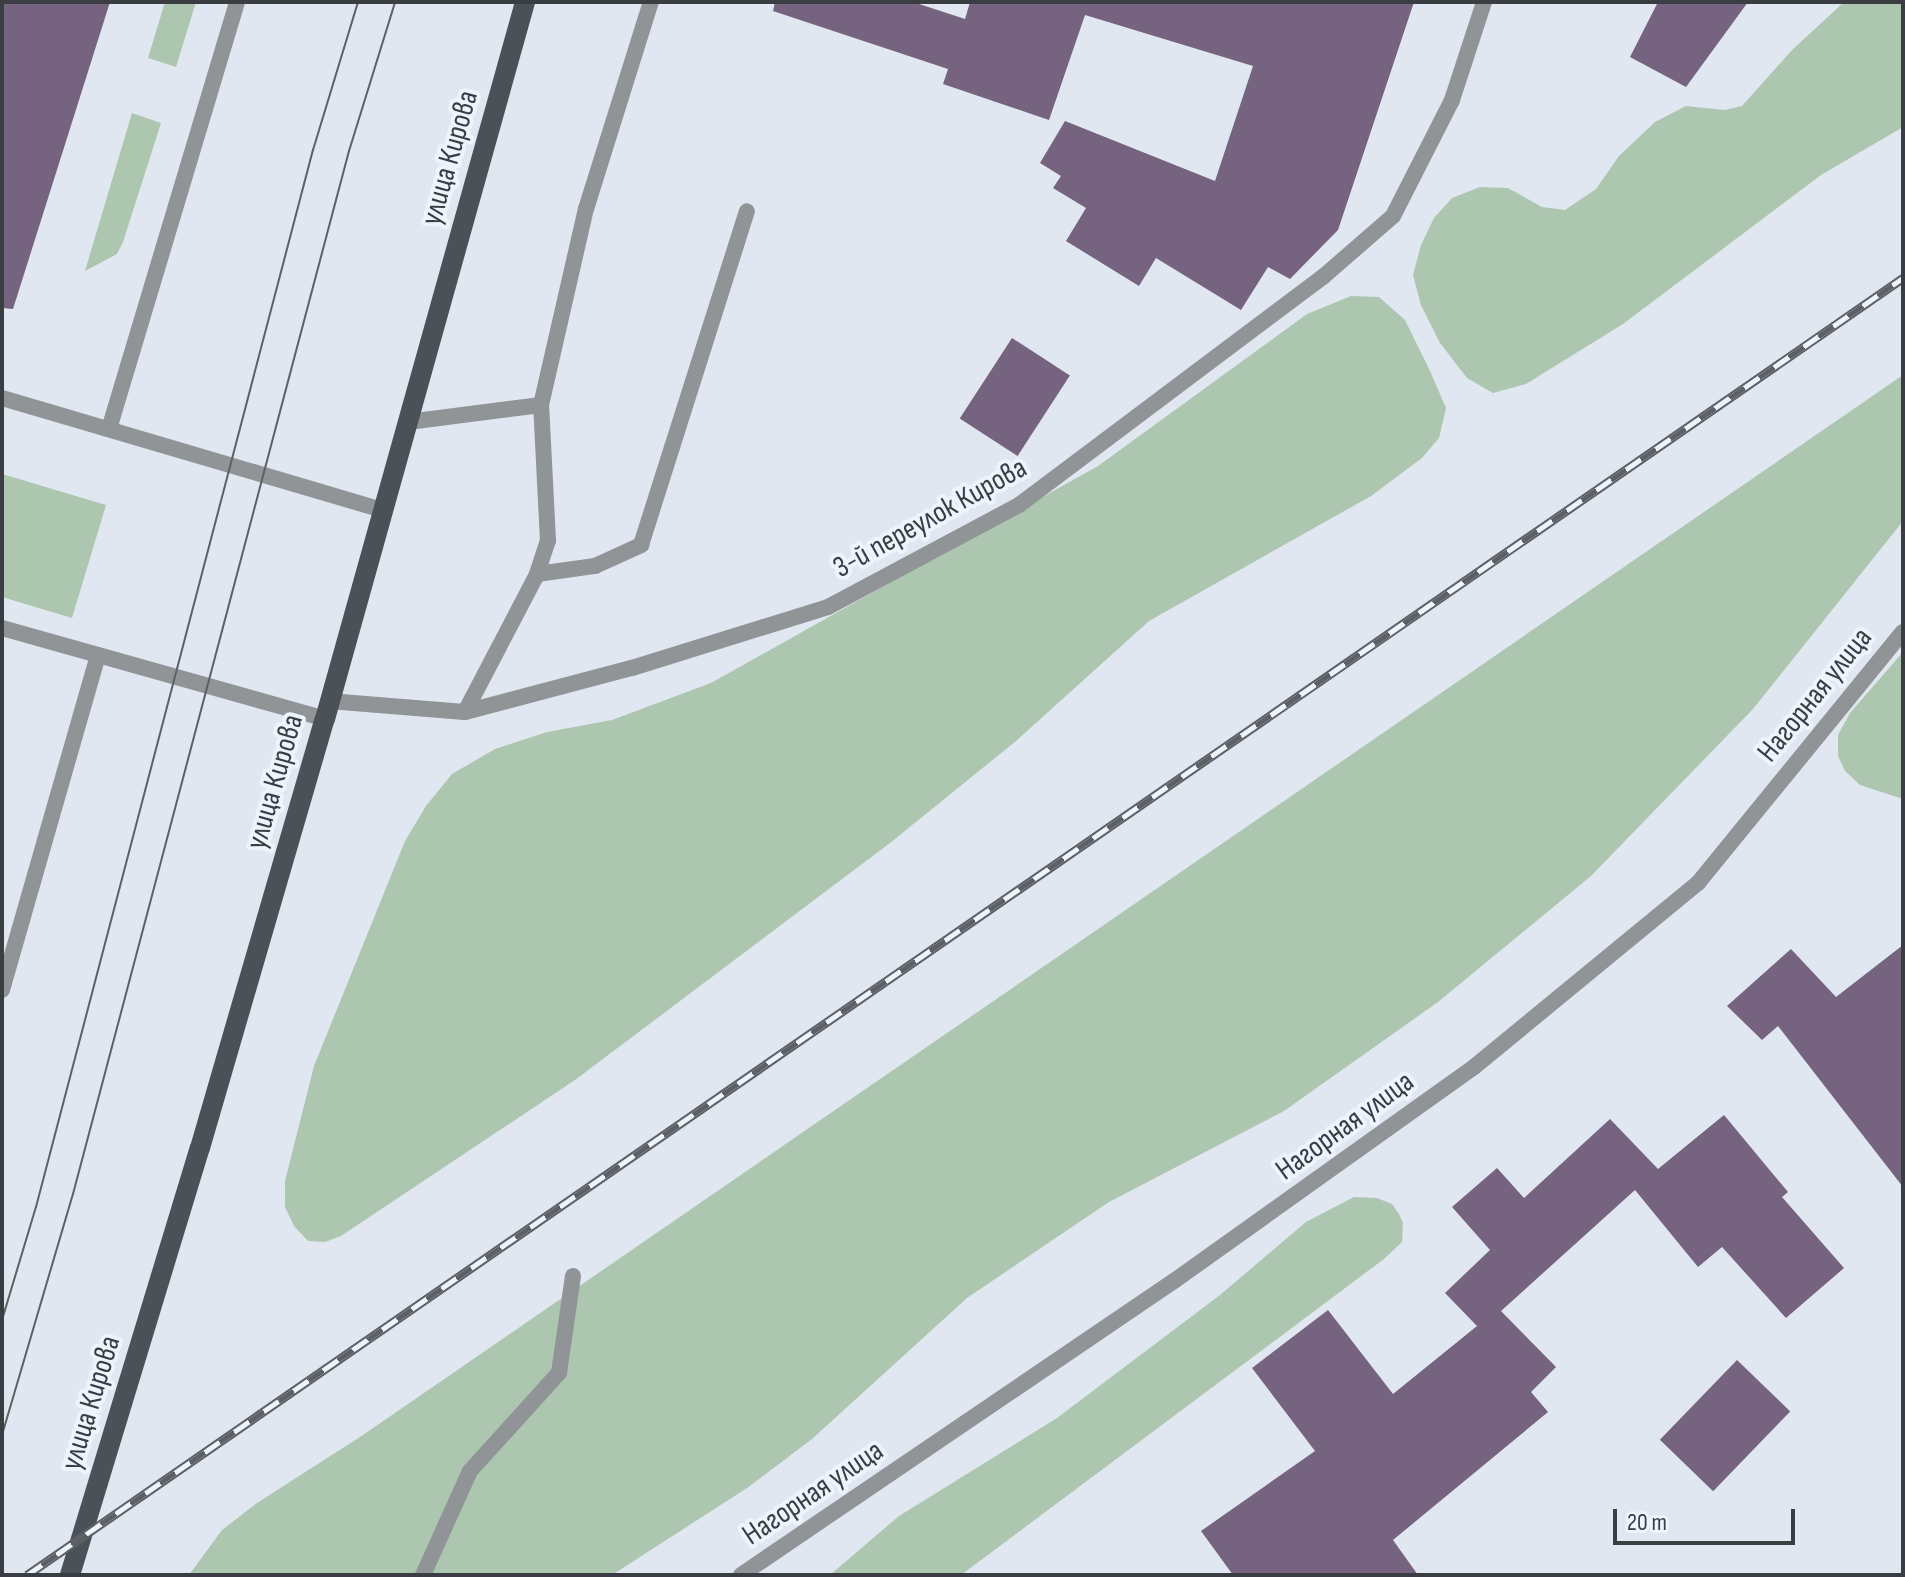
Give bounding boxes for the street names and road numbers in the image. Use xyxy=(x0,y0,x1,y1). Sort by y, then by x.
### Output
street label: улица Кирова xyxy=(414,87,486,229)
street label: 3-й переулок Кирова xyxy=(827,450,1033,586)
street label: Нагорная улица xyxy=(1750,621,1880,769)
street label: улица Кирова xyxy=(239,711,311,853)
street label: Нагорная улица xyxy=(1269,1064,1421,1188)
street label: улица Кирова xyxy=(54,1332,128,1474)
street label: Нагорная улица xyxy=(736,1433,890,1553)

